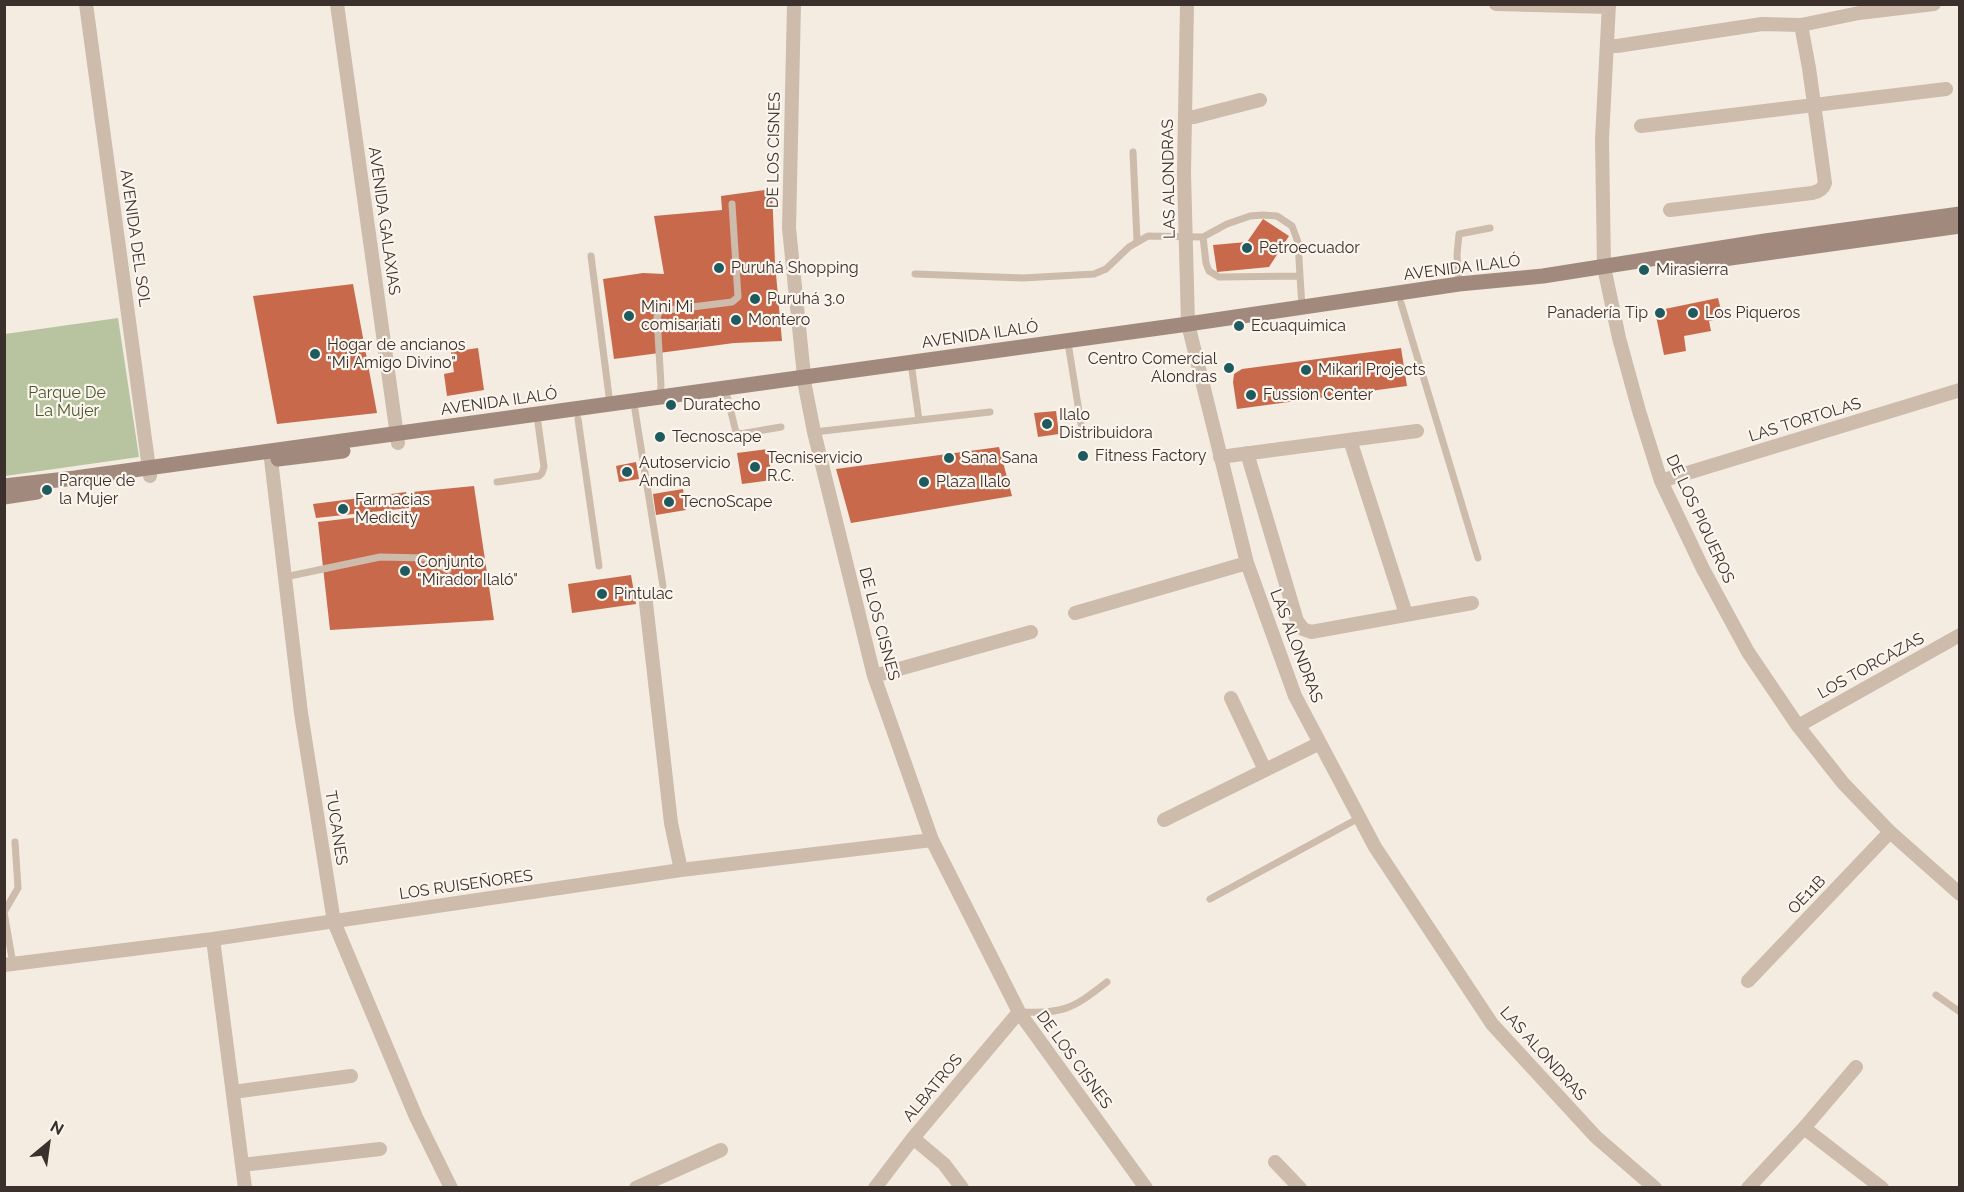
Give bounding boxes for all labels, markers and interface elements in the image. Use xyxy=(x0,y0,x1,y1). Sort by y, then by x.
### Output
street label: DE LOS CISNES xyxy=(763,92,785,208)
street label: LAS ALONDRAS xyxy=(1158,119,1180,239)
street label: AVENIDA GALAXIAS xyxy=(364,146,404,296)
street label: AVENIDA DEL SOL xyxy=(116,168,154,308)
place label: Petroecuador xyxy=(1259,238,1360,258)
marker: Petroecuador xyxy=(1240,241,1254,255)
street label: AVENIDA ILALÓ xyxy=(1402,251,1522,285)
place label: Puruhá Shopping xyxy=(731,258,859,278)
place label: Mirasierra xyxy=(1656,260,1728,280)
marker: Puruhá Shopping xyxy=(712,261,726,275)
marker: Mirasierra xyxy=(1637,263,1651,277)
place label: Puruhá 3.0 xyxy=(767,289,845,309)
marker: Puruhá 3.0 xyxy=(748,292,762,306)
place label: Mini Mi comisariati xyxy=(641,297,720,335)
place label: Panadería Tip xyxy=(1547,303,1648,323)
place label: Los Piqueros xyxy=(1705,303,1800,323)
marker: Panadería Tip xyxy=(1653,306,1667,320)
marker: Los Piqueros xyxy=(1686,306,1700,320)
marker: Mini Mi comisariati xyxy=(622,309,636,323)
place label: Montero xyxy=(748,310,810,330)
marker: Montero xyxy=(729,313,743,327)
place label: Ecuaquimica xyxy=(1251,316,1346,336)
street label: AVENIDA ILALÓ xyxy=(920,317,1040,353)
marker: Ecuaquimica xyxy=(1232,319,1246,333)
place label: Hogar de ancianos "Mi Amigo Divino" xyxy=(327,335,466,373)
marker: Hogar de ancianos "Mi Amigo Divino" xyxy=(308,347,322,361)
place label: Centro Comercial Alondras xyxy=(1088,349,1217,387)
place label: Mikari Projects xyxy=(1318,360,1426,380)
marker: Centro Comercial Alondras xyxy=(1222,361,1236,375)
marker: Mikari Projects xyxy=(1299,363,1313,377)
park label: Parque De La Mujer xyxy=(28,383,106,421)
street label: AVENIDA ILALÓ xyxy=(439,384,559,420)
place label: Fussion Center xyxy=(1263,385,1373,405)
marker: Fussion Center xyxy=(1244,388,1258,402)
street label: LAS TORTOLAS xyxy=(1746,394,1864,446)
place label: Duratecho xyxy=(683,395,760,415)
marker: Duratecho xyxy=(664,398,678,412)
place label: Ilalo Distribuidora xyxy=(1059,405,1153,443)
marker: Ilalo Distribuidora xyxy=(1040,417,1054,431)
place label: Tecnoscape xyxy=(672,427,761,447)
marker: Tecnoscape xyxy=(653,430,667,444)
place label: Fitness Factory xyxy=(1095,446,1206,466)
place label: Tecniservicio R.C. xyxy=(767,448,863,486)
place label: Sana Sana xyxy=(961,448,1038,468)
marker: Fitness Factory xyxy=(1076,449,1090,463)
marker: Sana Sana xyxy=(942,451,956,465)
street label: DE LOS PIQUEROS xyxy=(1662,452,1738,586)
place label: Autoservicio Andina xyxy=(639,453,730,491)
marker: Tecniservicio R.C. xyxy=(748,460,762,474)
marker: Autoservicio Andina xyxy=(620,465,634,479)
place label: Parque de la Mujer xyxy=(59,471,135,509)
place label: Plaza Ilalo xyxy=(936,472,1011,492)
marker: Plaza Ilalo xyxy=(917,475,931,489)
marker: Parque de la Mujer xyxy=(40,483,54,497)
place label: Farmacias Medicity xyxy=(355,490,430,528)
place label: TecnoScape xyxy=(681,492,772,512)
marker: TecnoScape xyxy=(662,495,676,509)
marker: Farmacias Medicity xyxy=(336,502,350,516)
place label: Conjunto "Mirador Ilaló" xyxy=(417,552,518,590)
marker: Conjunto "Mirador Ilaló" xyxy=(398,564,412,578)
street label: DE LOS CISNES xyxy=(855,565,903,683)
place label: Pintulac xyxy=(614,584,673,604)
marker: Pintulac xyxy=(595,587,609,601)
street label: LAS ALONDRAS xyxy=(1266,587,1326,705)
street label: LOS TORCAZAS xyxy=(1814,629,1928,703)
street label: TUCANES xyxy=(321,789,351,867)
street label: LOS RUISEÑORES xyxy=(398,866,534,904)
street label: OE11B xyxy=(1784,872,1830,918)
street label: LAS ALONDRAS xyxy=(1496,1003,1590,1105)
street label: DE LOS CISNES xyxy=(1032,1007,1116,1113)
street label: ALBATROS xyxy=(899,1050,967,1126)
north arrow xyxy=(18,1114,78,1174)
text: N xyxy=(47,1117,67,1139)

